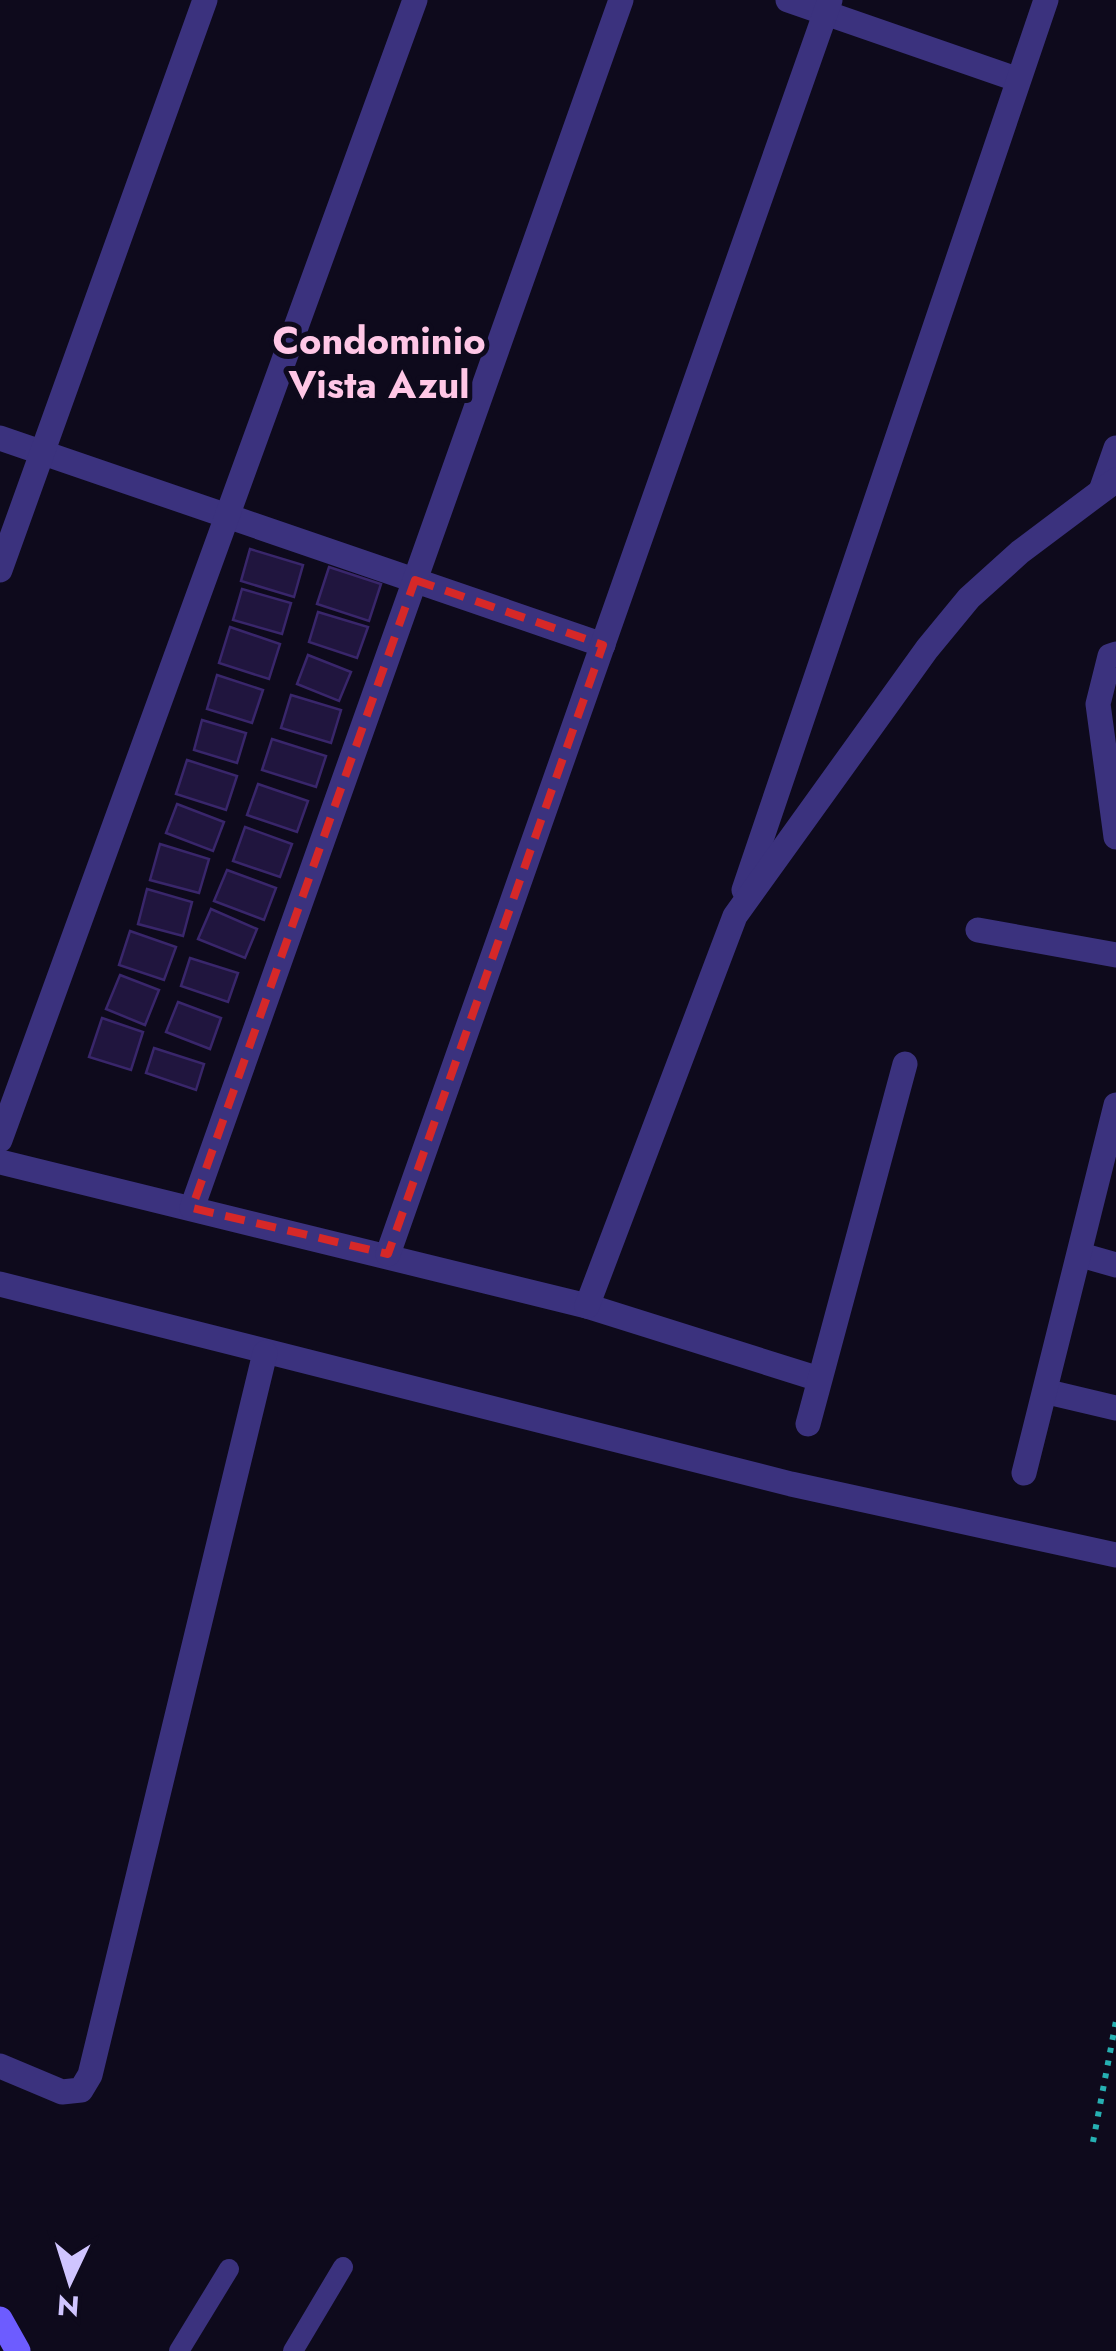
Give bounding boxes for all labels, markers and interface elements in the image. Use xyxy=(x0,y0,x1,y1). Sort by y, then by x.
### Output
district label: Condominio Vista Azul xyxy=(272,313,486,412)
north arrow xyxy=(20,2231,120,2331)
text: N xyxy=(56,2284,81,2327)

